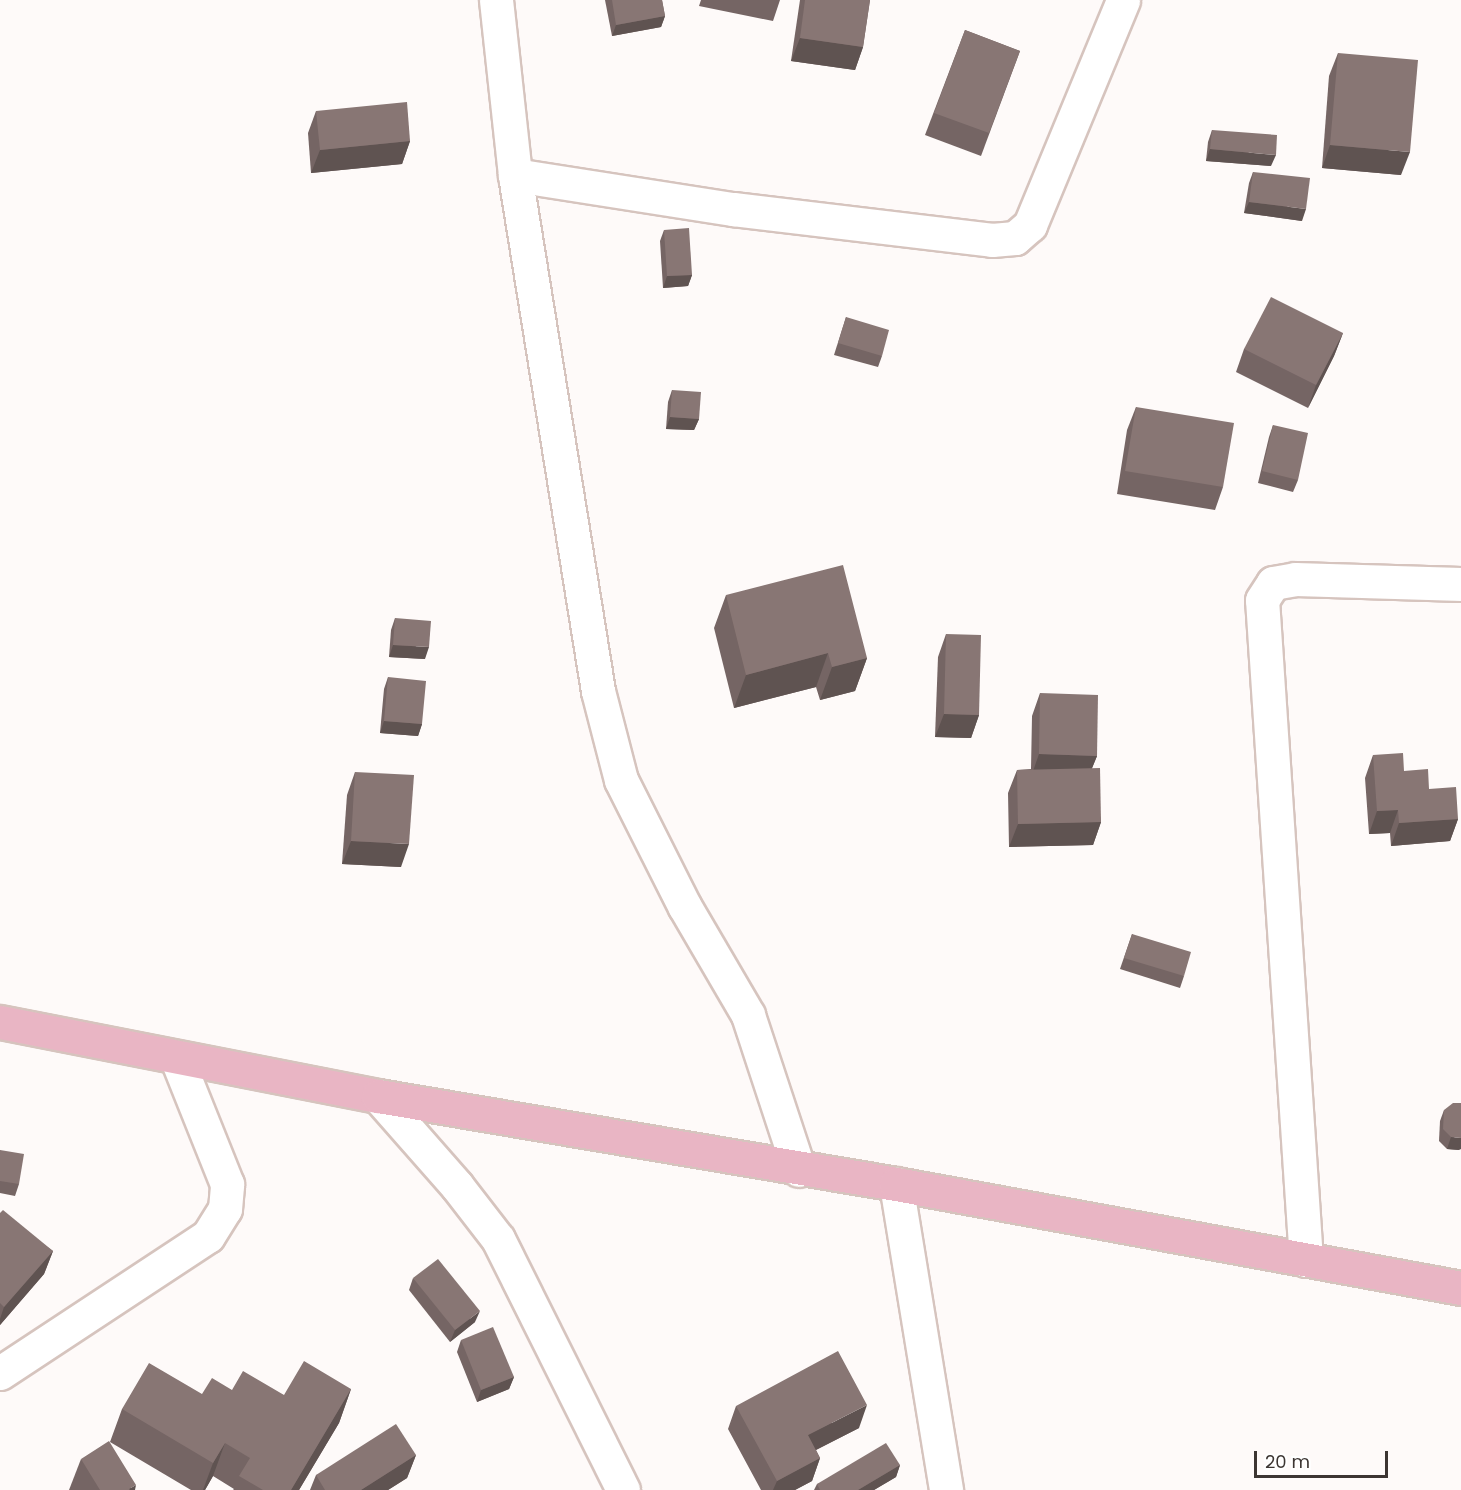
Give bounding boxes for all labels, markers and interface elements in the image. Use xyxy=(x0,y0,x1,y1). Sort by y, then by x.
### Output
scale bar xyxy=(1257,1439,1390,1477)
text: 20 m xyxy=(1265,1449,1310,1474)

